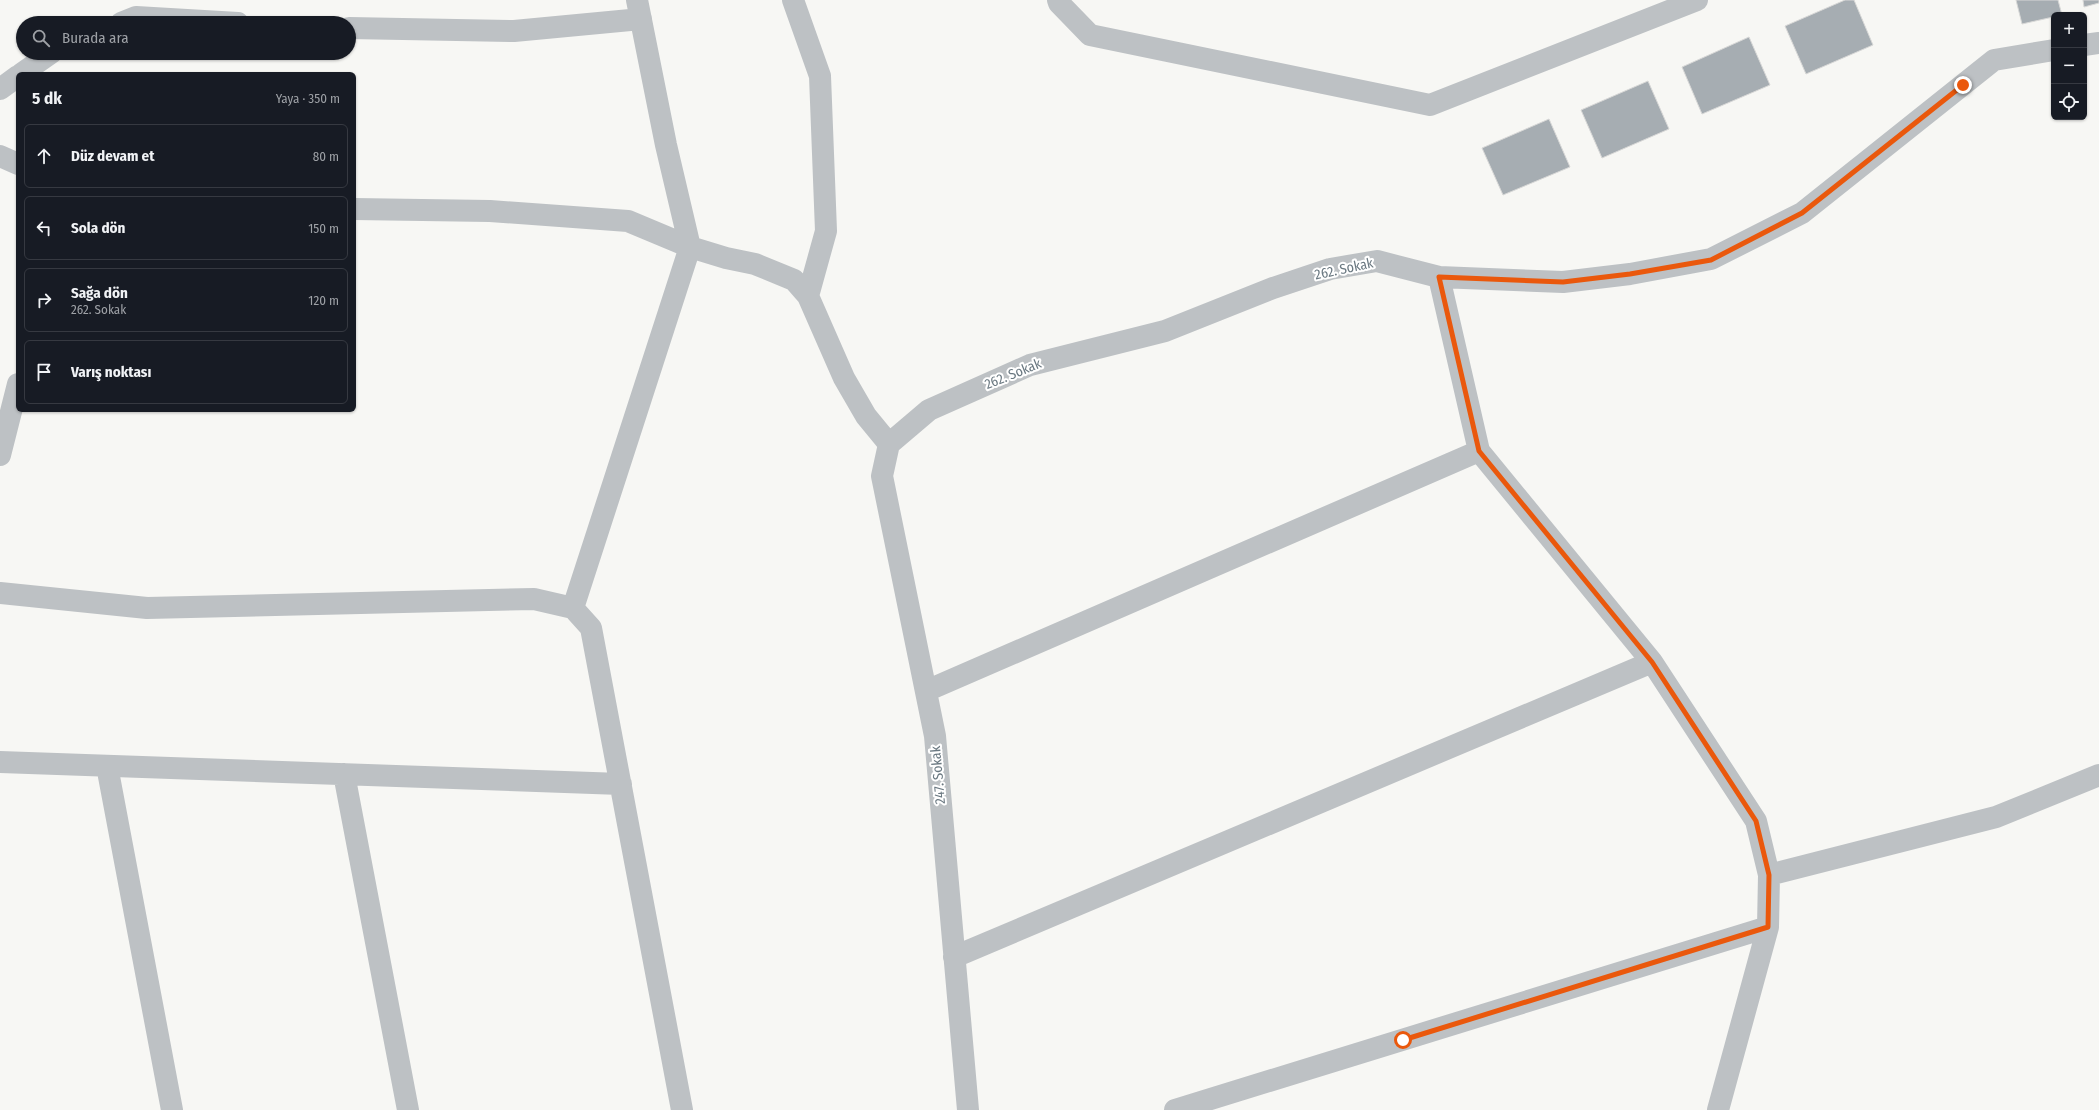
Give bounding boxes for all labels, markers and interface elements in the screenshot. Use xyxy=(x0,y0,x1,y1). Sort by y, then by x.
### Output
map controls xyxy=(2051,12,2087,120)
button: + xyxy=(2051,12,2087,48)
search box xyxy=(16,16,356,60)
icon: search xyxy=(30,27,52,49)
text: Burada ara xyxy=(62,29,129,47)
button: − xyxy=(2051,48,2087,84)
route end xyxy=(1954,76,1972,94)
button: locate xyxy=(2051,84,2087,120)
text: 5 dk xyxy=(32,88,62,109)
text: Yaya · 350 m xyxy=(276,91,340,106)
icon: ahead xyxy=(33,145,55,167)
text: Düz devam et xyxy=(71,147,154,165)
text: 80 m xyxy=(313,149,339,164)
icon: left xyxy=(33,217,55,239)
text: Sola dön xyxy=(71,219,125,237)
text: 150 m xyxy=(308,221,339,236)
street label: 262. Sokak xyxy=(1313,254,1375,283)
text: Sağa dön xyxy=(71,284,128,302)
icon: right xyxy=(33,289,55,311)
text: 120 m xyxy=(308,293,339,308)
text: 262. Sokak xyxy=(71,302,126,317)
street label: 262. Sokak xyxy=(982,355,1044,393)
icon: arrive xyxy=(33,361,55,383)
text: Varış noktası xyxy=(71,363,151,381)
street label: 247. Sokak xyxy=(927,745,949,805)
route start xyxy=(1394,1031,1412,1049)

